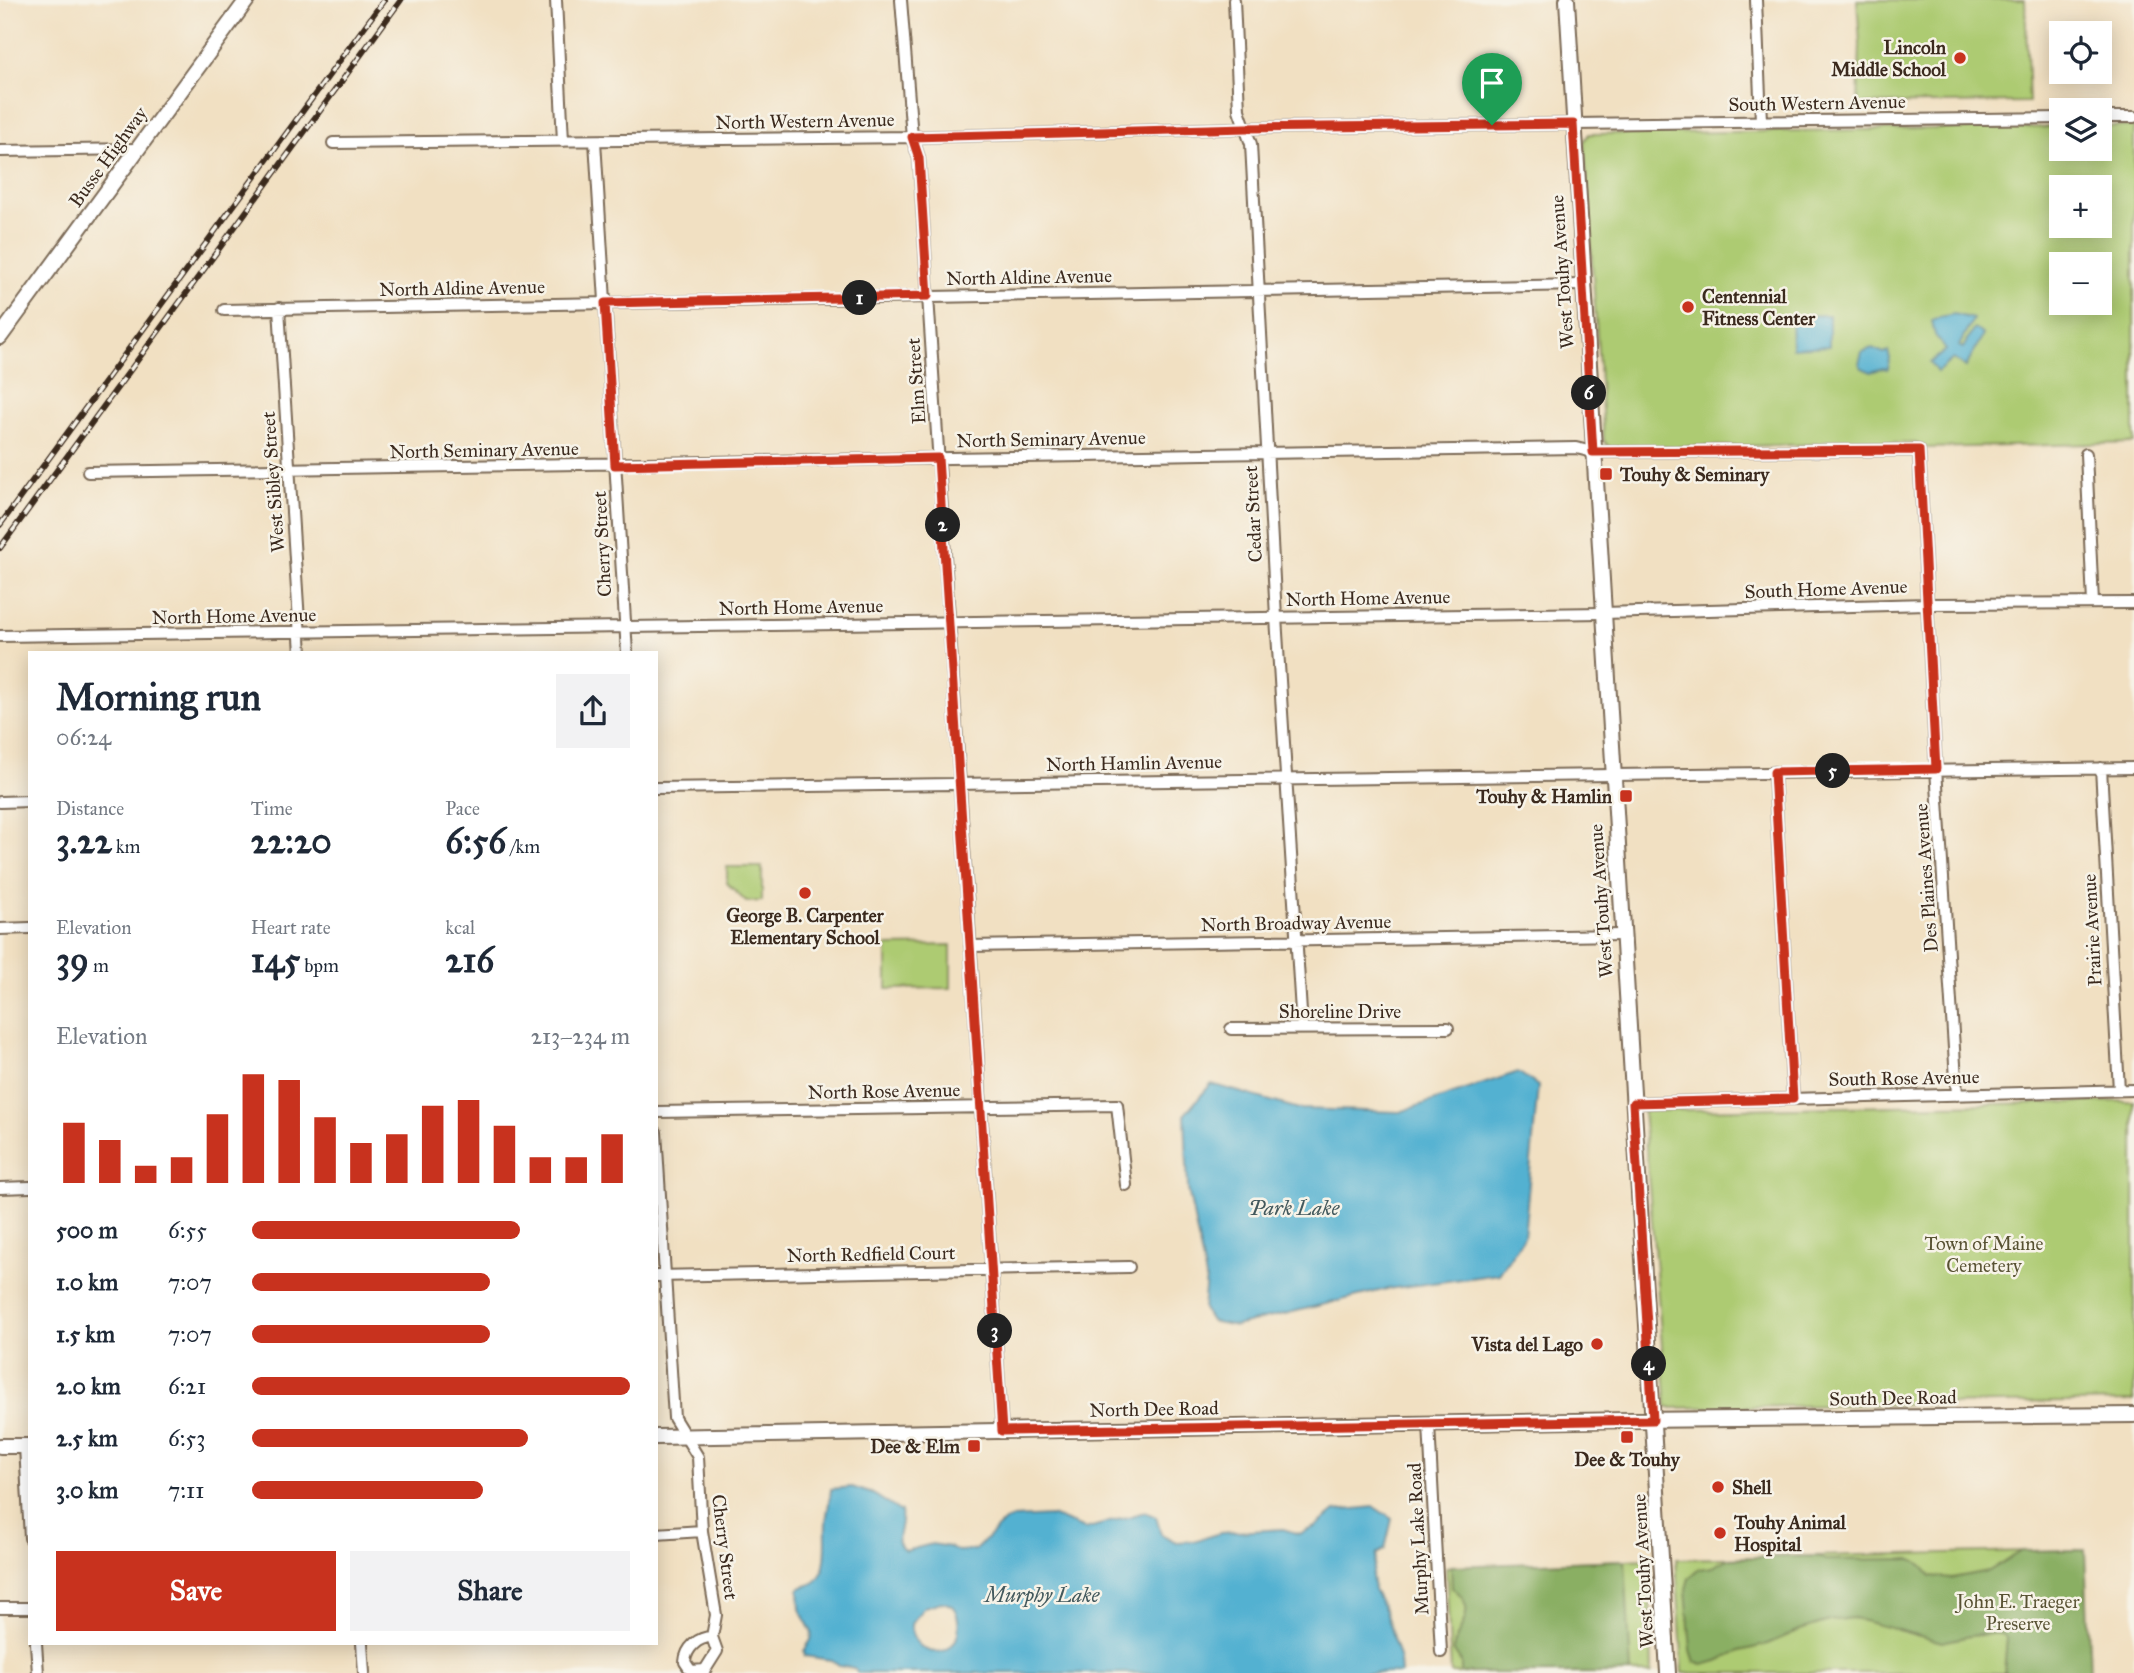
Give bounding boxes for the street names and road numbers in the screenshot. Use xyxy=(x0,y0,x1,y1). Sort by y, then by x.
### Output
street label: South Western Avenue xyxy=(1728,90,1906,116)
street label: Busse Highway xyxy=(64,101,154,212)
street label: North Western Avenue xyxy=(715,108,895,134)
street label: West Touhy Avenue xyxy=(1545,194,1579,350)
street label: North Aldine Avenue xyxy=(946,264,1112,290)
street label: North Aldine Avenue xyxy=(379,275,545,301)
street label: Elm Street xyxy=(902,337,930,425)
street label: West Sibley Street xyxy=(257,410,289,553)
street label: North Seminary Avenue xyxy=(956,426,1146,452)
street label: North Seminary Avenue xyxy=(389,437,579,463)
street label: Cedar Street xyxy=(1239,465,1267,563)
street label: Cherry Street xyxy=(588,490,616,597)
street label: South Home Avenue xyxy=(1744,575,1908,603)
street label: North Home Avenue xyxy=(1285,585,1451,611)
street label: North Home Avenue xyxy=(718,594,884,620)
street label: North Home Avenue xyxy=(151,603,317,629)
street label: North Hamlin Avenue xyxy=(1046,750,1222,776)
street label: Des Plaines Avenue xyxy=(1909,803,1943,953)
street label: West Touhy Avenue xyxy=(1584,823,1618,979)
street label: Prairie Avenue xyxy=(2078,873,2106,987)
street label: North Broadway Avenue xyxy=(1200,910,1392,936)
street label: Shoreline Drive xyxy=(1279,1000,1401,1023)
street label: South Rose Avenue xyxy=(1828,1065,1980,1091)
street label: North Rose Avenue xyxy=(807,1078,961,1104)
street label: North Redfield Court xyxy=(786,1241,956,1267)
street label: South Dee Road xyxy=(1829,1385,1957,1411)
street label: North Dee Road xyxy=(1089,1396,1219,1422)
street label: Murphy Lake Road xyxy=(1403,1462,1433,1616)
street label: Cherry Street xyxy=(707,1493,743,1601)
street label: West Touhy Avenue xyxy=(1627,1493,1659,1649)

